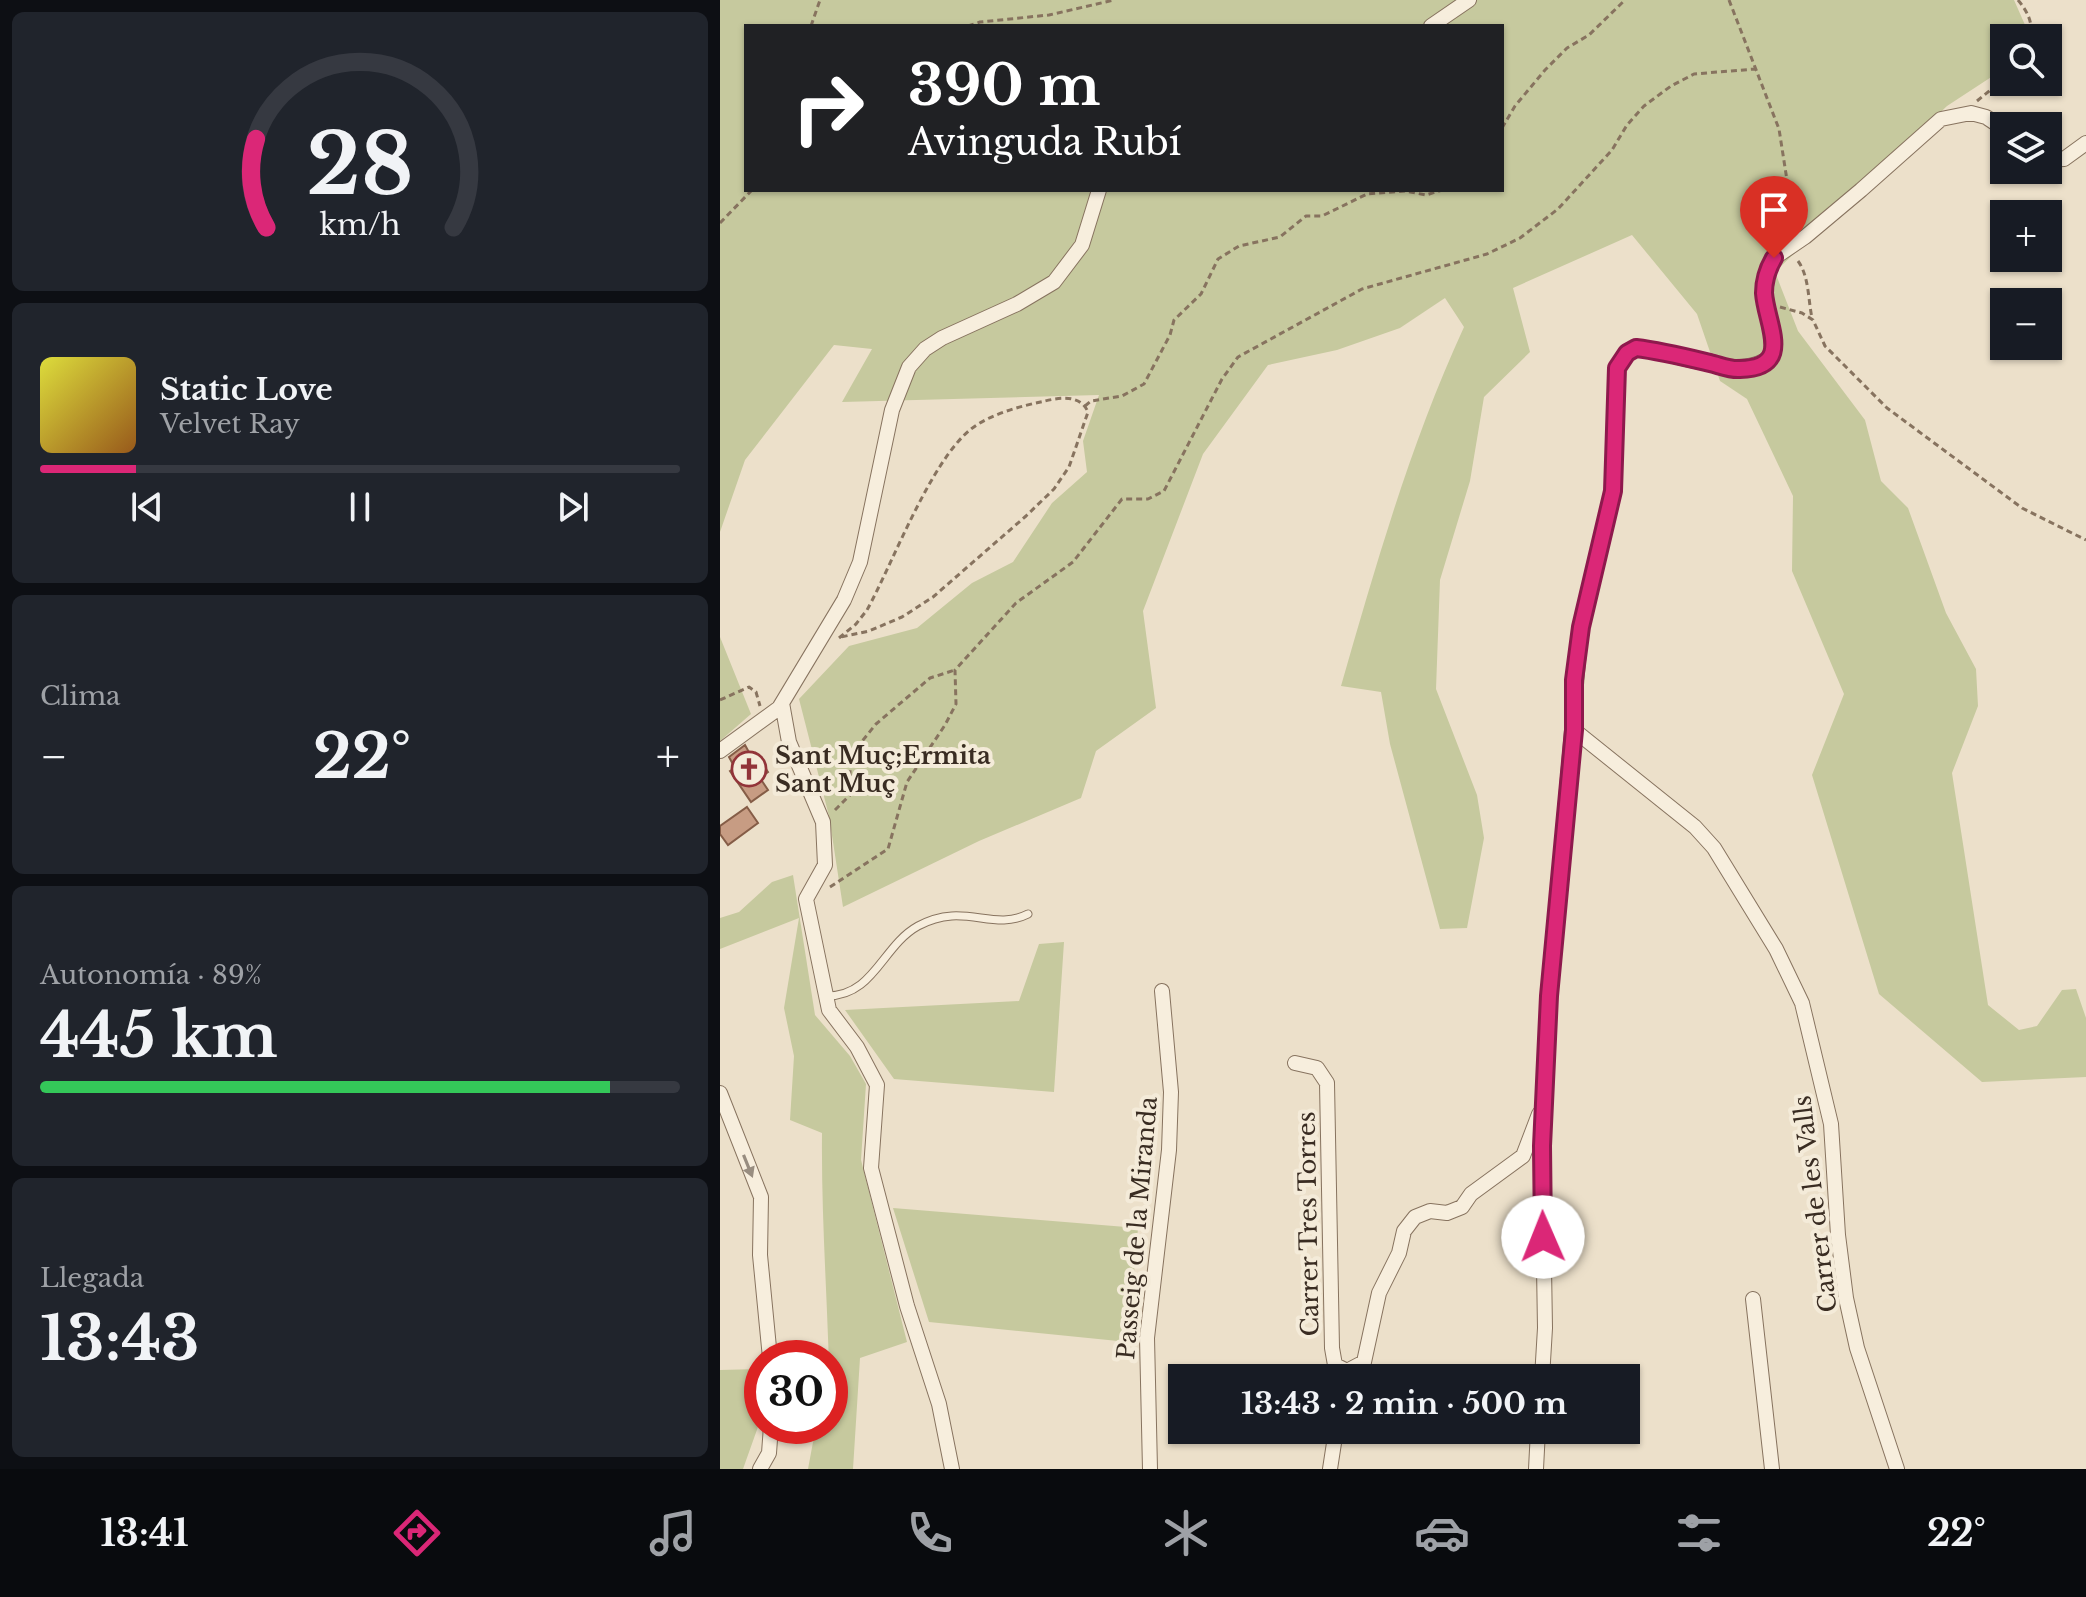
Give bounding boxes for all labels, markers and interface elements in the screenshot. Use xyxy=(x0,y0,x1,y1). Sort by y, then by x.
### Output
map controls xyxy=(1990,24,2062,360)
button: search xyxy=(1990,24,2062,96)
text: 390 m xyxy=(908,51,1101,120)
icon: right xyxy=(776,56,880,160)
text: 28 xyxy=(307,112,413,215)
button: layers xyxy=(1990,112,2062,184)
text: Avinguda Rubí xyxy=(908,120,1181,165)
pin xyxy=(1740,176,1808,258)
icon: arrive xyxy=(1752,188,1796,232)
button: + xyxy=(1990,200,2062,272)
text: km/h xyxy=(319,207,401,243)
button: − xyxy=(1990,288,2062,360)
text: Static Love xyxy=(160,371,333,408)
text: Velvet Ray xyxy=(160,408,300,440)
icon: previous xyxy=(125,485,169,529)
icon: pause xyxy=(338,485,382,529)
icon: next xyxy=(551,485,595,529)
text: Clima xyxy=(40,680,120,712)
text: 22° xyxy=(313,720,411,794)
text: − xyxy=(40,729,68,784)
text: + xyxy=(656,729,680,784)
place label: Sant Muç;Ermita Sant Muç xyxy=(775,741,991,798)
church icon: Sant Muç;Ermita Sant Muç xyxy=(730,750,768,788)
text: Autonomía · 89% xyxy=(40,959,262,991)
text: 445 km xyxy=(40,999,278,1073)
street label: Carrer de les Valls xyxy=(1787,1094,1843,1314)
street label: Passeig de la Miranda xyxy=(1111,1095,1163,1361)
street label: Carrer Tres Torres xyxy=(1292,1111,1324,1337)
one-way arrow xyxy=(742,1154,755,1178)
position arrow xyxy=(1501,1195,1585,1279)
text: Llegada xyxy=(40,1262,144,1294)
text: 13:43 xyxy=(40,1302,199,1376)
speed limit sign: 30 xyxy=(744,1340,848,1444)
text: 13:43 · 2 min · 500 m xyxy=(1241,1385,1567,1422)
icon: directions xyxy=(389,1505,445,1561)
icon: music xyxy=(645,1505,701,1561)
icon: phone xyxy=(902,1505,958,1561)
icon: climate xyxy=(1158,1505,1214,1561)
icon: car xyxy=(1414,1505,1470,1561)
icon: filters xyxy=(1671,1505,1727,1561)
text: 13:41 xyxy=(100,1511,189,1556)
text: 22° xyxy=(1927,1511,1986,1556)

